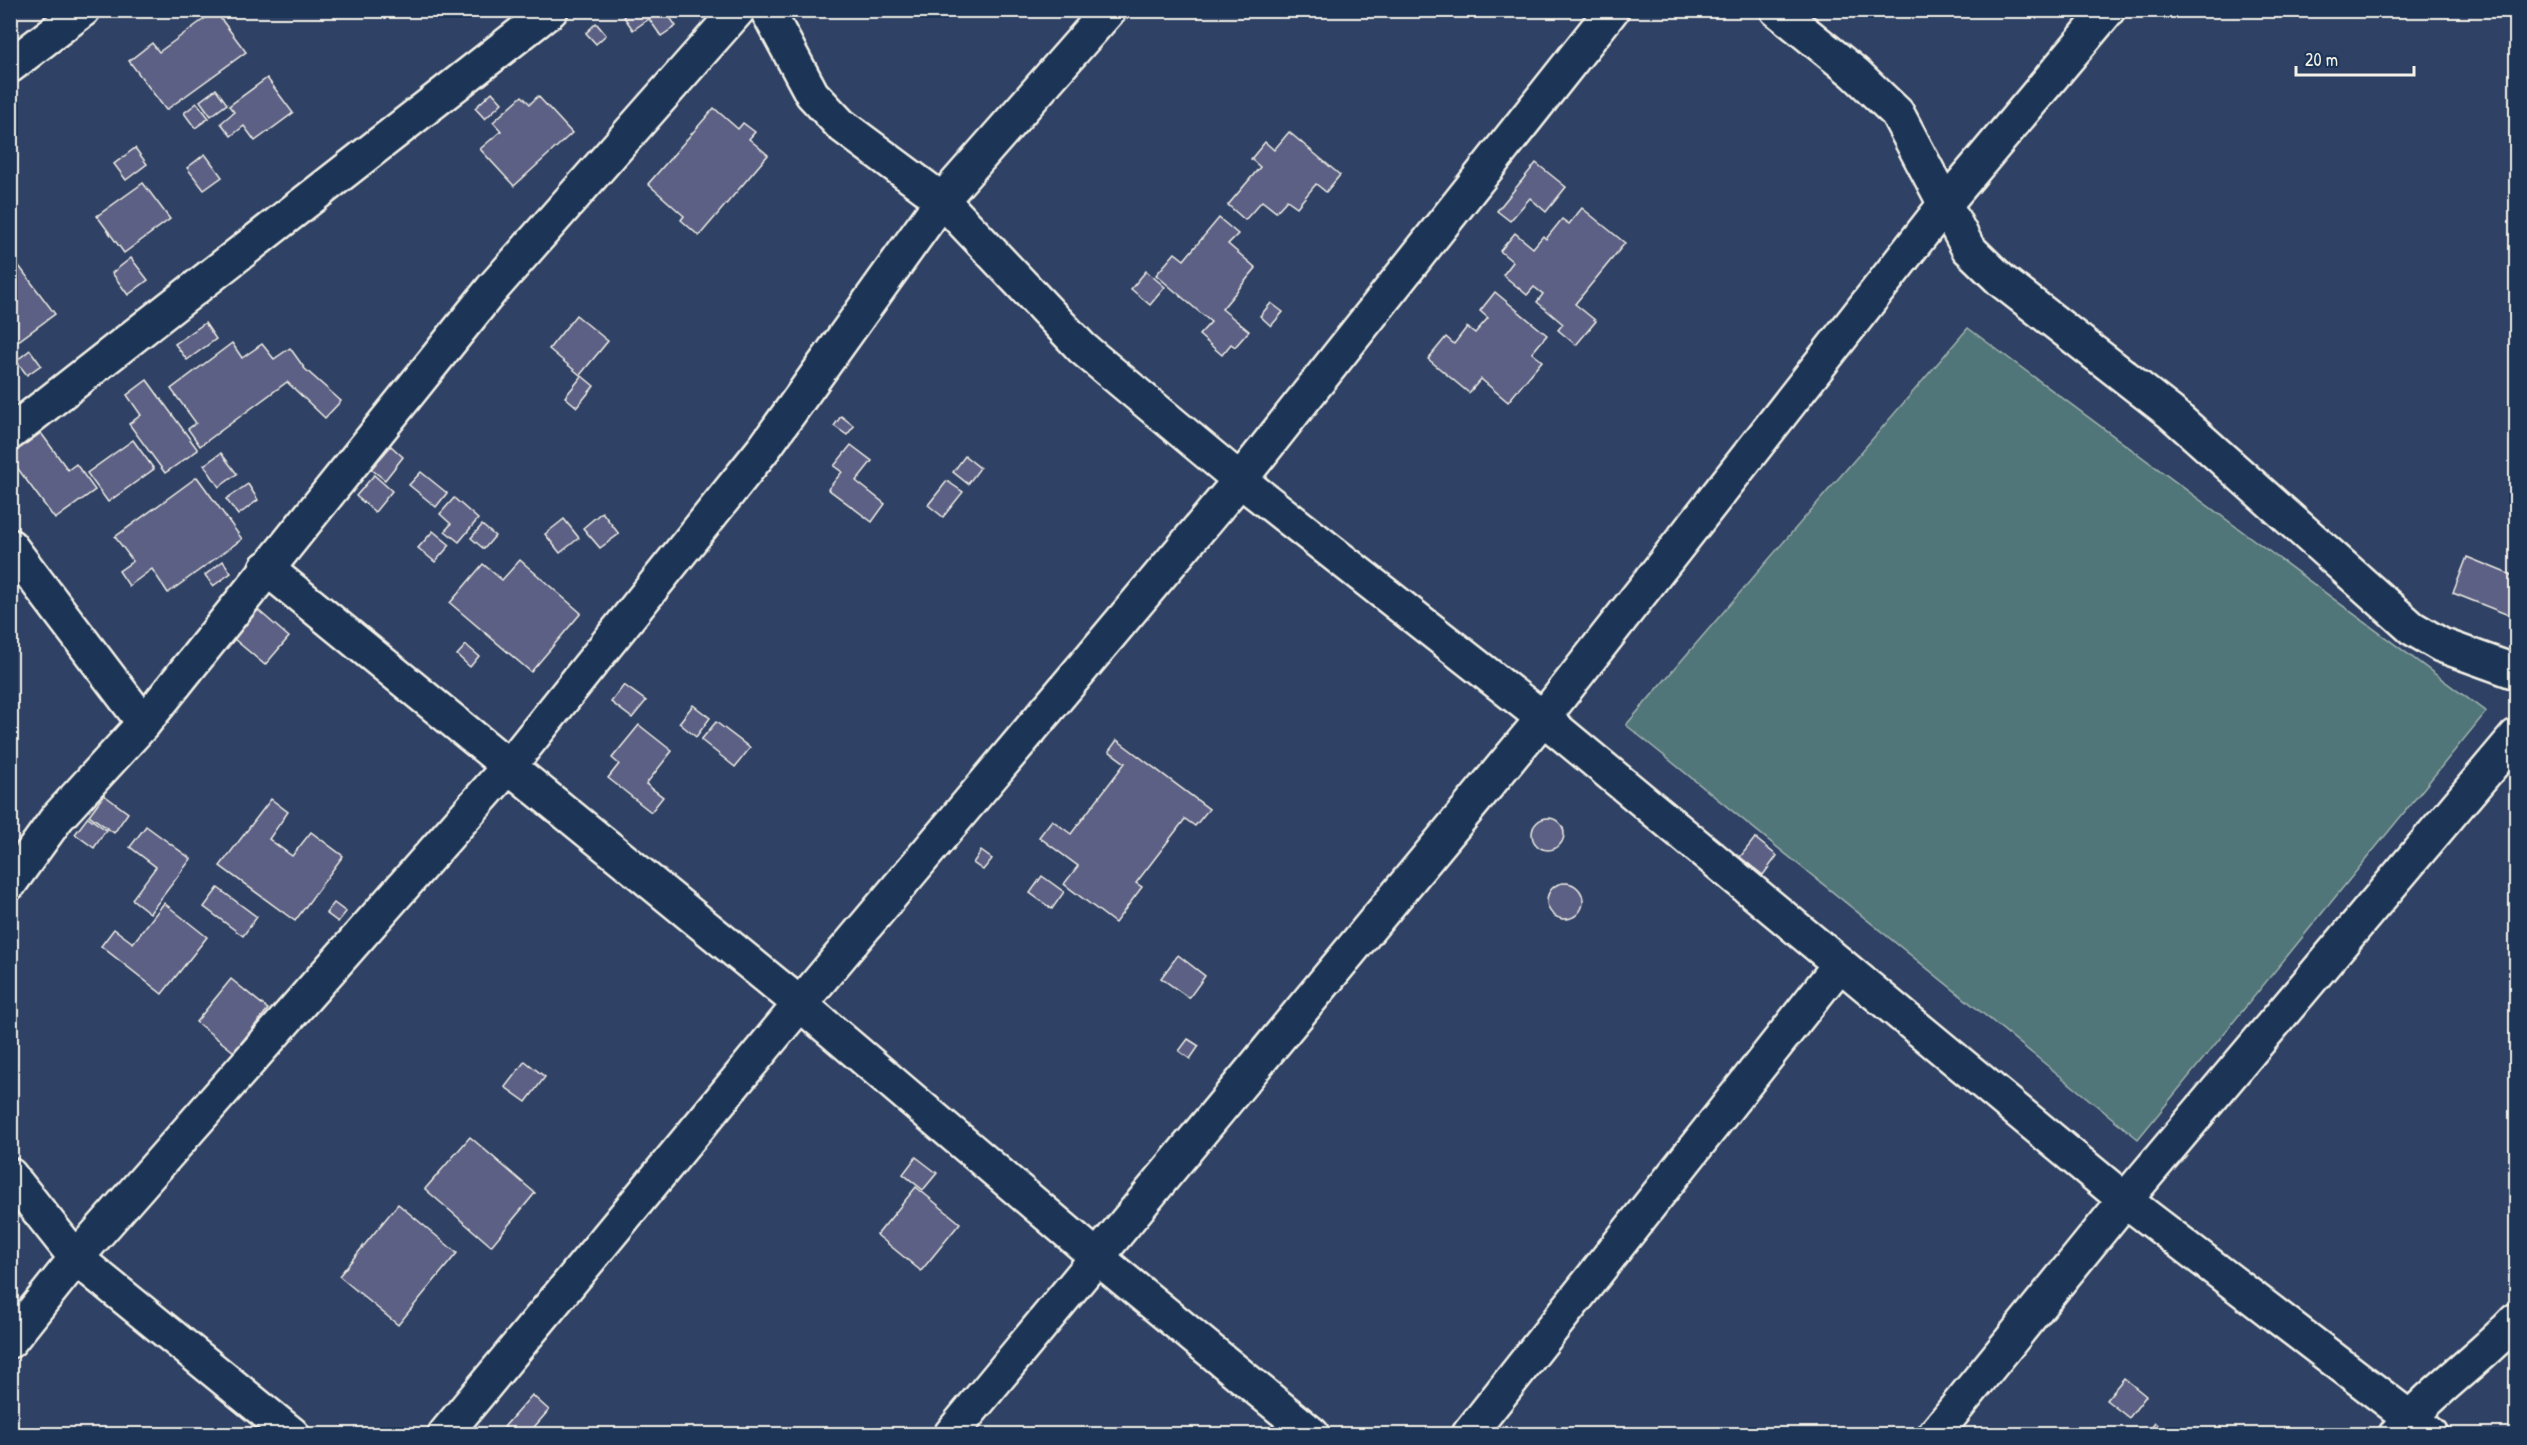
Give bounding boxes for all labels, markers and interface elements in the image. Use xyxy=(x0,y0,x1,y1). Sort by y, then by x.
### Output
scale bar xyxy=(2296,39,2414,77)
text: 20 m xyxy=(2305,47,2338,72)

